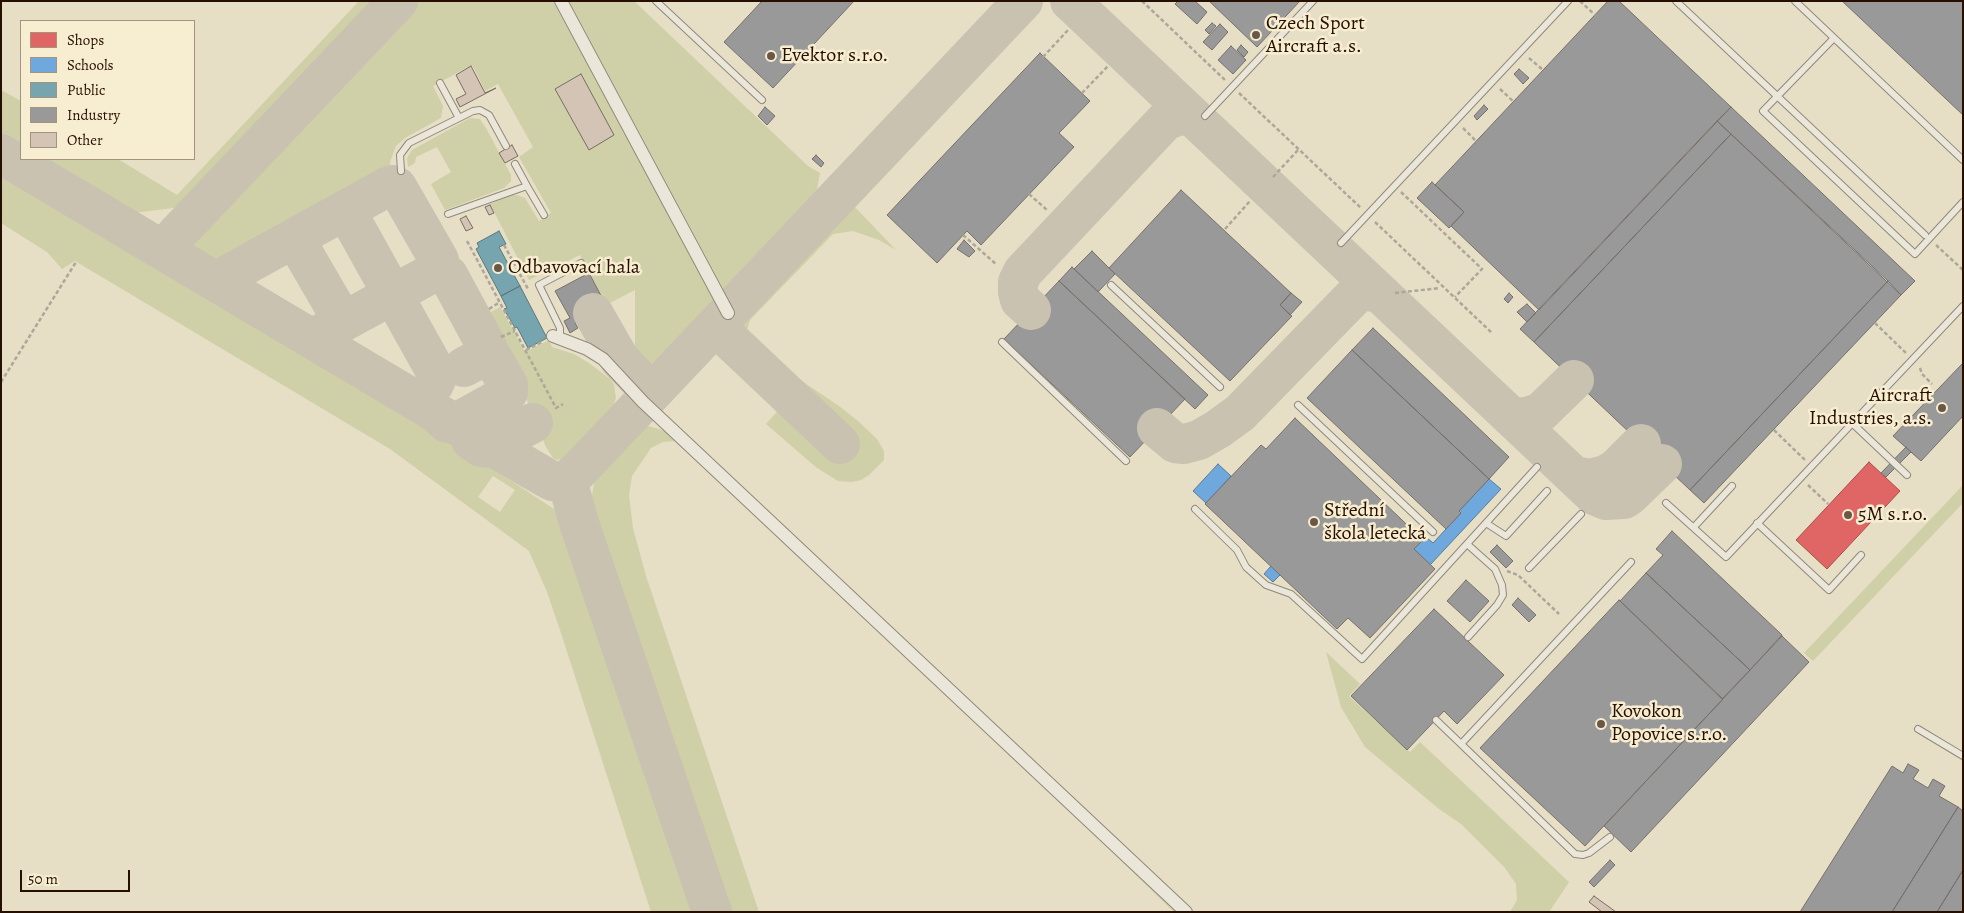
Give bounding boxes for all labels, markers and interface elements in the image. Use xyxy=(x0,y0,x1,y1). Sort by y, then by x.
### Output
place label: Czech Sport Aircraft a.s. xyxy=(1266,12,1365,59)
legend xyxy=(20,20,195,160)
marker: Czech Sport Aircraft a.s. xyxy=(1250,29,1262,41)
text: Shops xyxy=(67,30,104,50)
place label: Evektor s.r.o. xyxy=(781,44,888,68)
marker: Evektor s.r.o. xyxy=(765,50,777,62)
text: Schools xyxy=(67,55,114,75)
text: Public xyxy=(67,80,105,100)
text: Industry xyxy=(67,105,120,125)
text: Other xyxy=(67,130,103,150)
place label: Odbavovací hala xyxy=(508,256,640,280)
marker: Odbavovací hala xyxy=(492,262,504,274)
place label: Aircraft Industries, a.s. xyxy=(1809,384,1932,431)
marker: Aircraft Industries, a.s. xyxy=(1936,402,1948,414)
place label: Střední škola letecká xyxy=(1324,499,1426,546)
place label: 5M s.r.o. xyxy=(1858,503,1928,527)
marker: 5M s.r.o. xyxy=(1842,509,1854,521)
marker: Střední škola letecká xyxy=(1308,516,1320,528)
place label: Kovokon Popovice s.r.o. xyxy=(1611,700,1727,747)
marker: Kovokon Popovice s.r.o. xyxy=(1595,718,1607,730)
scale bar xyxy=(22,860,132,892)
text: 50 m xyxy=(28,869,58,889)

